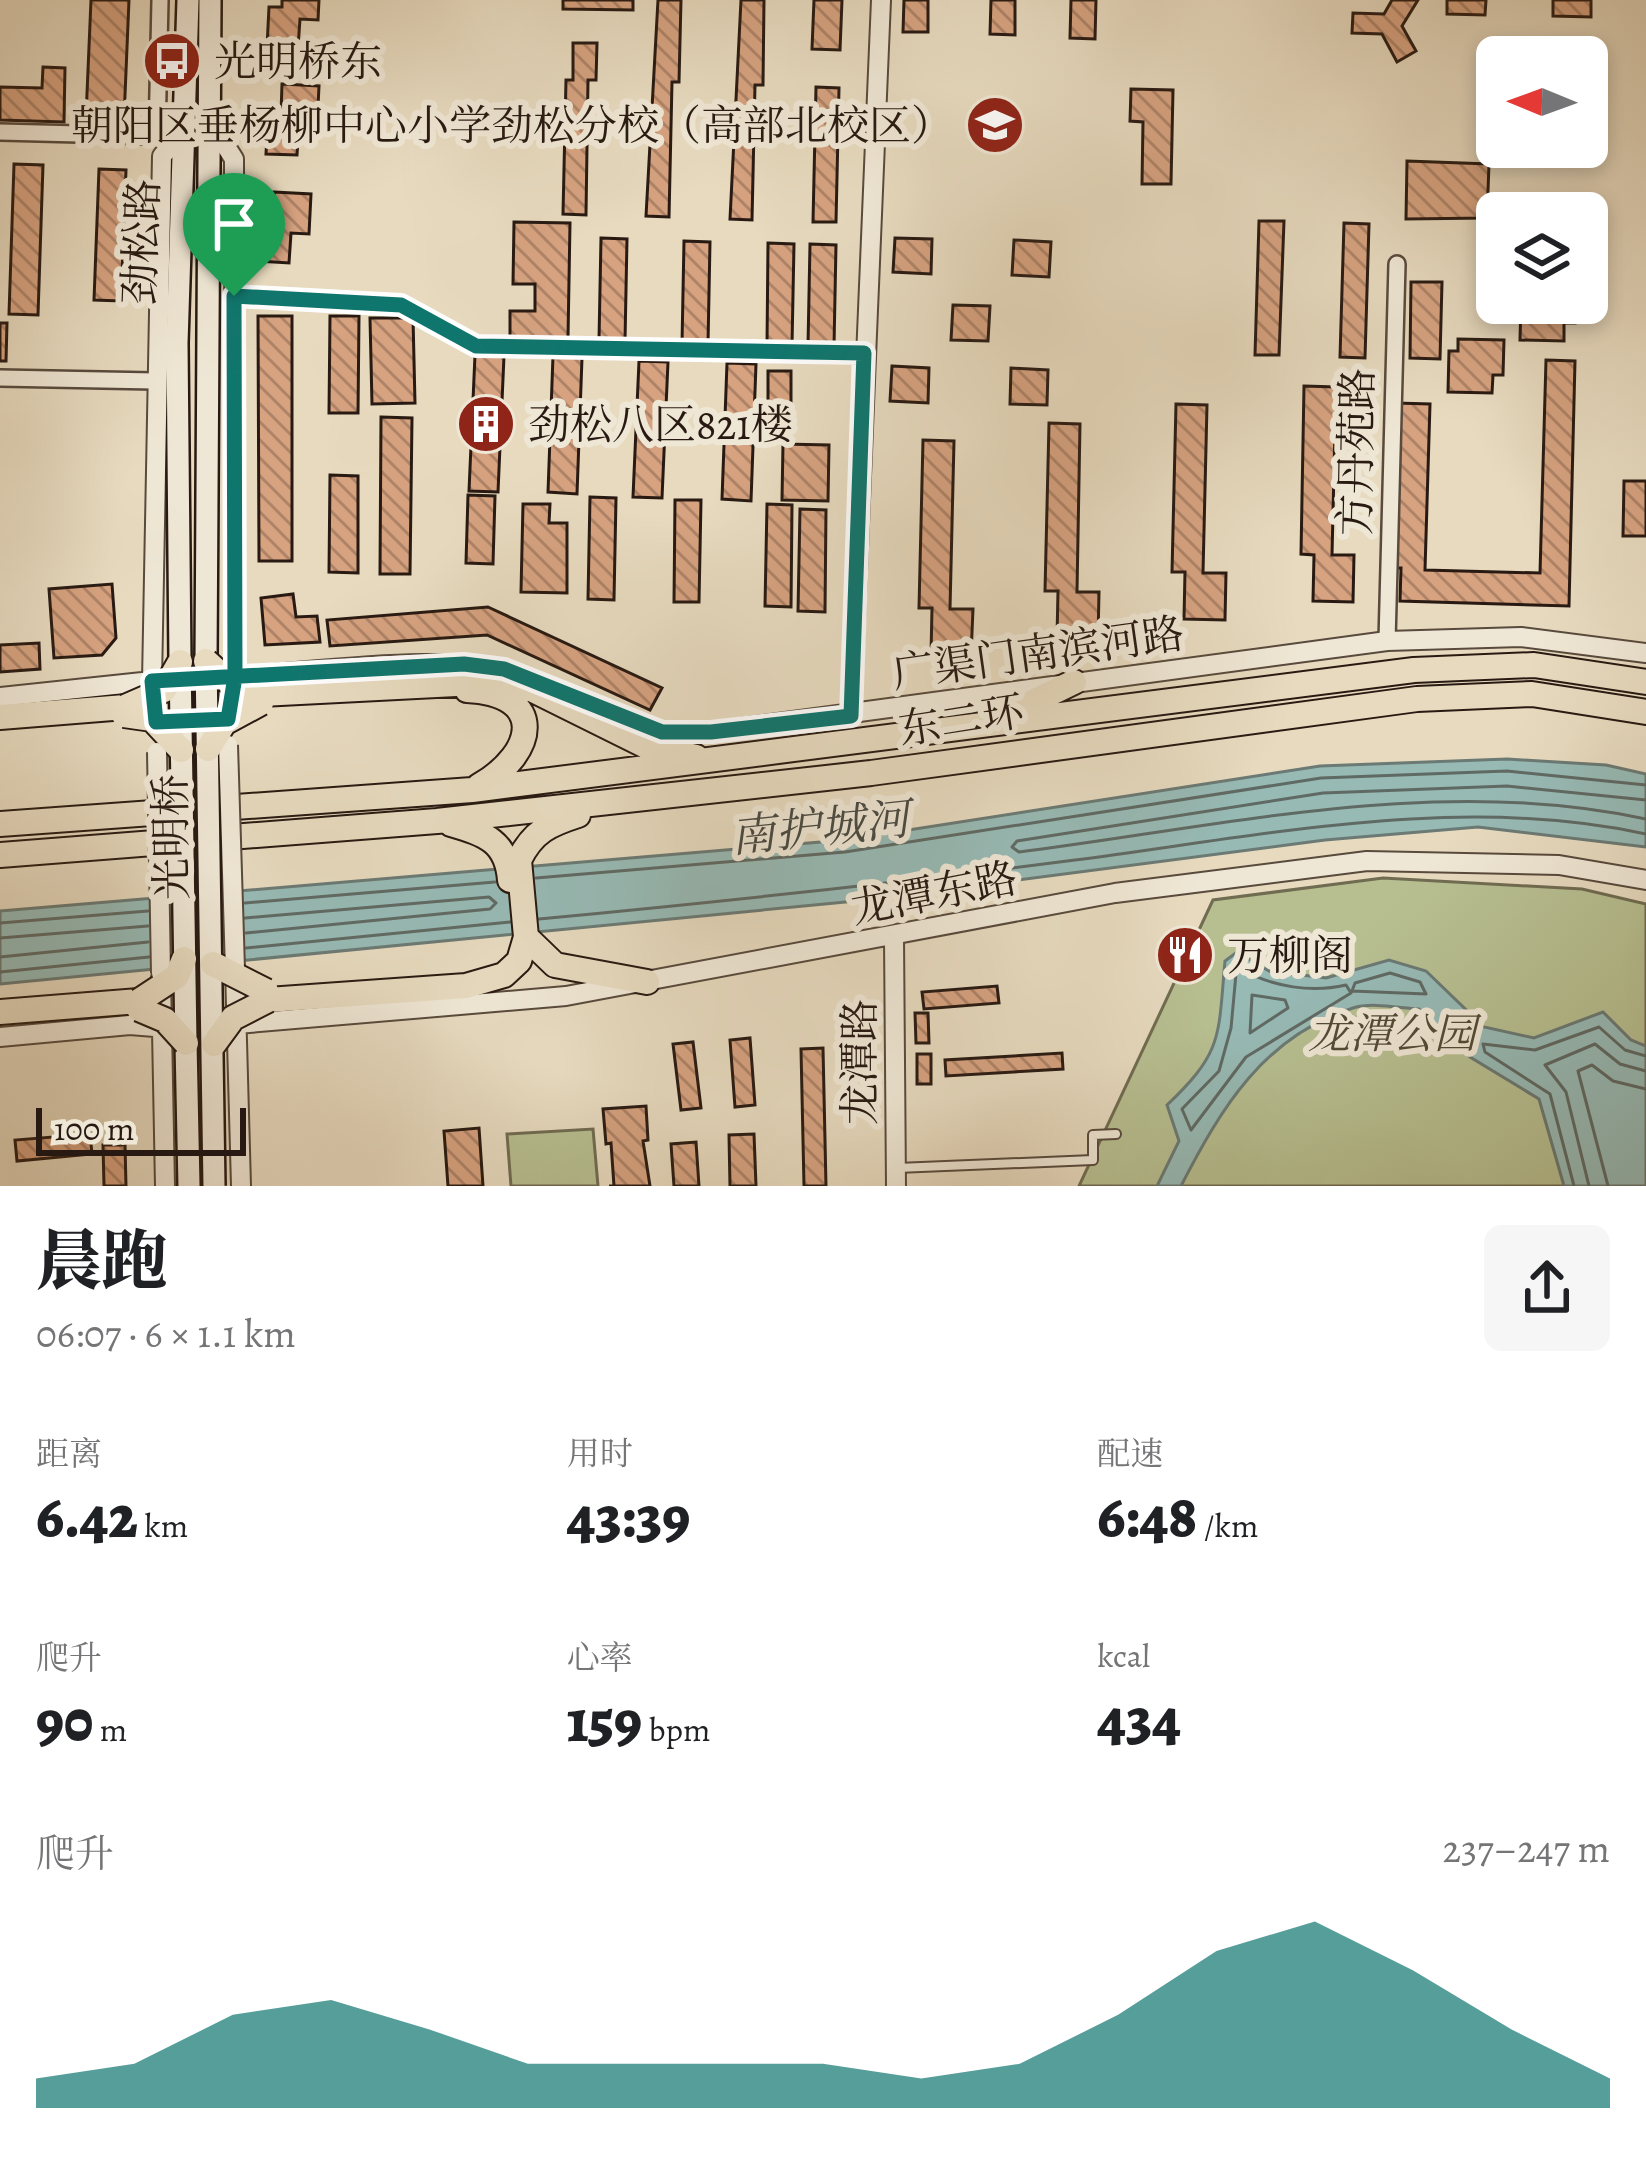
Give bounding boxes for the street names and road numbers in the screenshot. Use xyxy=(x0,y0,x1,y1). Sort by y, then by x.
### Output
street label: 劲松路 xyxy=(110,178,172,306)
street label: 方丹苑路 xyxy=(1326,368,1386,536)
street label: 广渠门南滨河路 xyxy=(888,604,1188,702)
street label: 东二环 xyxy=(894,682,1028,758)
street label: 光明桥 xyxy=(141,774,201,900)
street label: 龙潭东路 xyxy=(846,849,1022,937)
street label: 龙潭路 xyxy=(831,999,888,1125)

